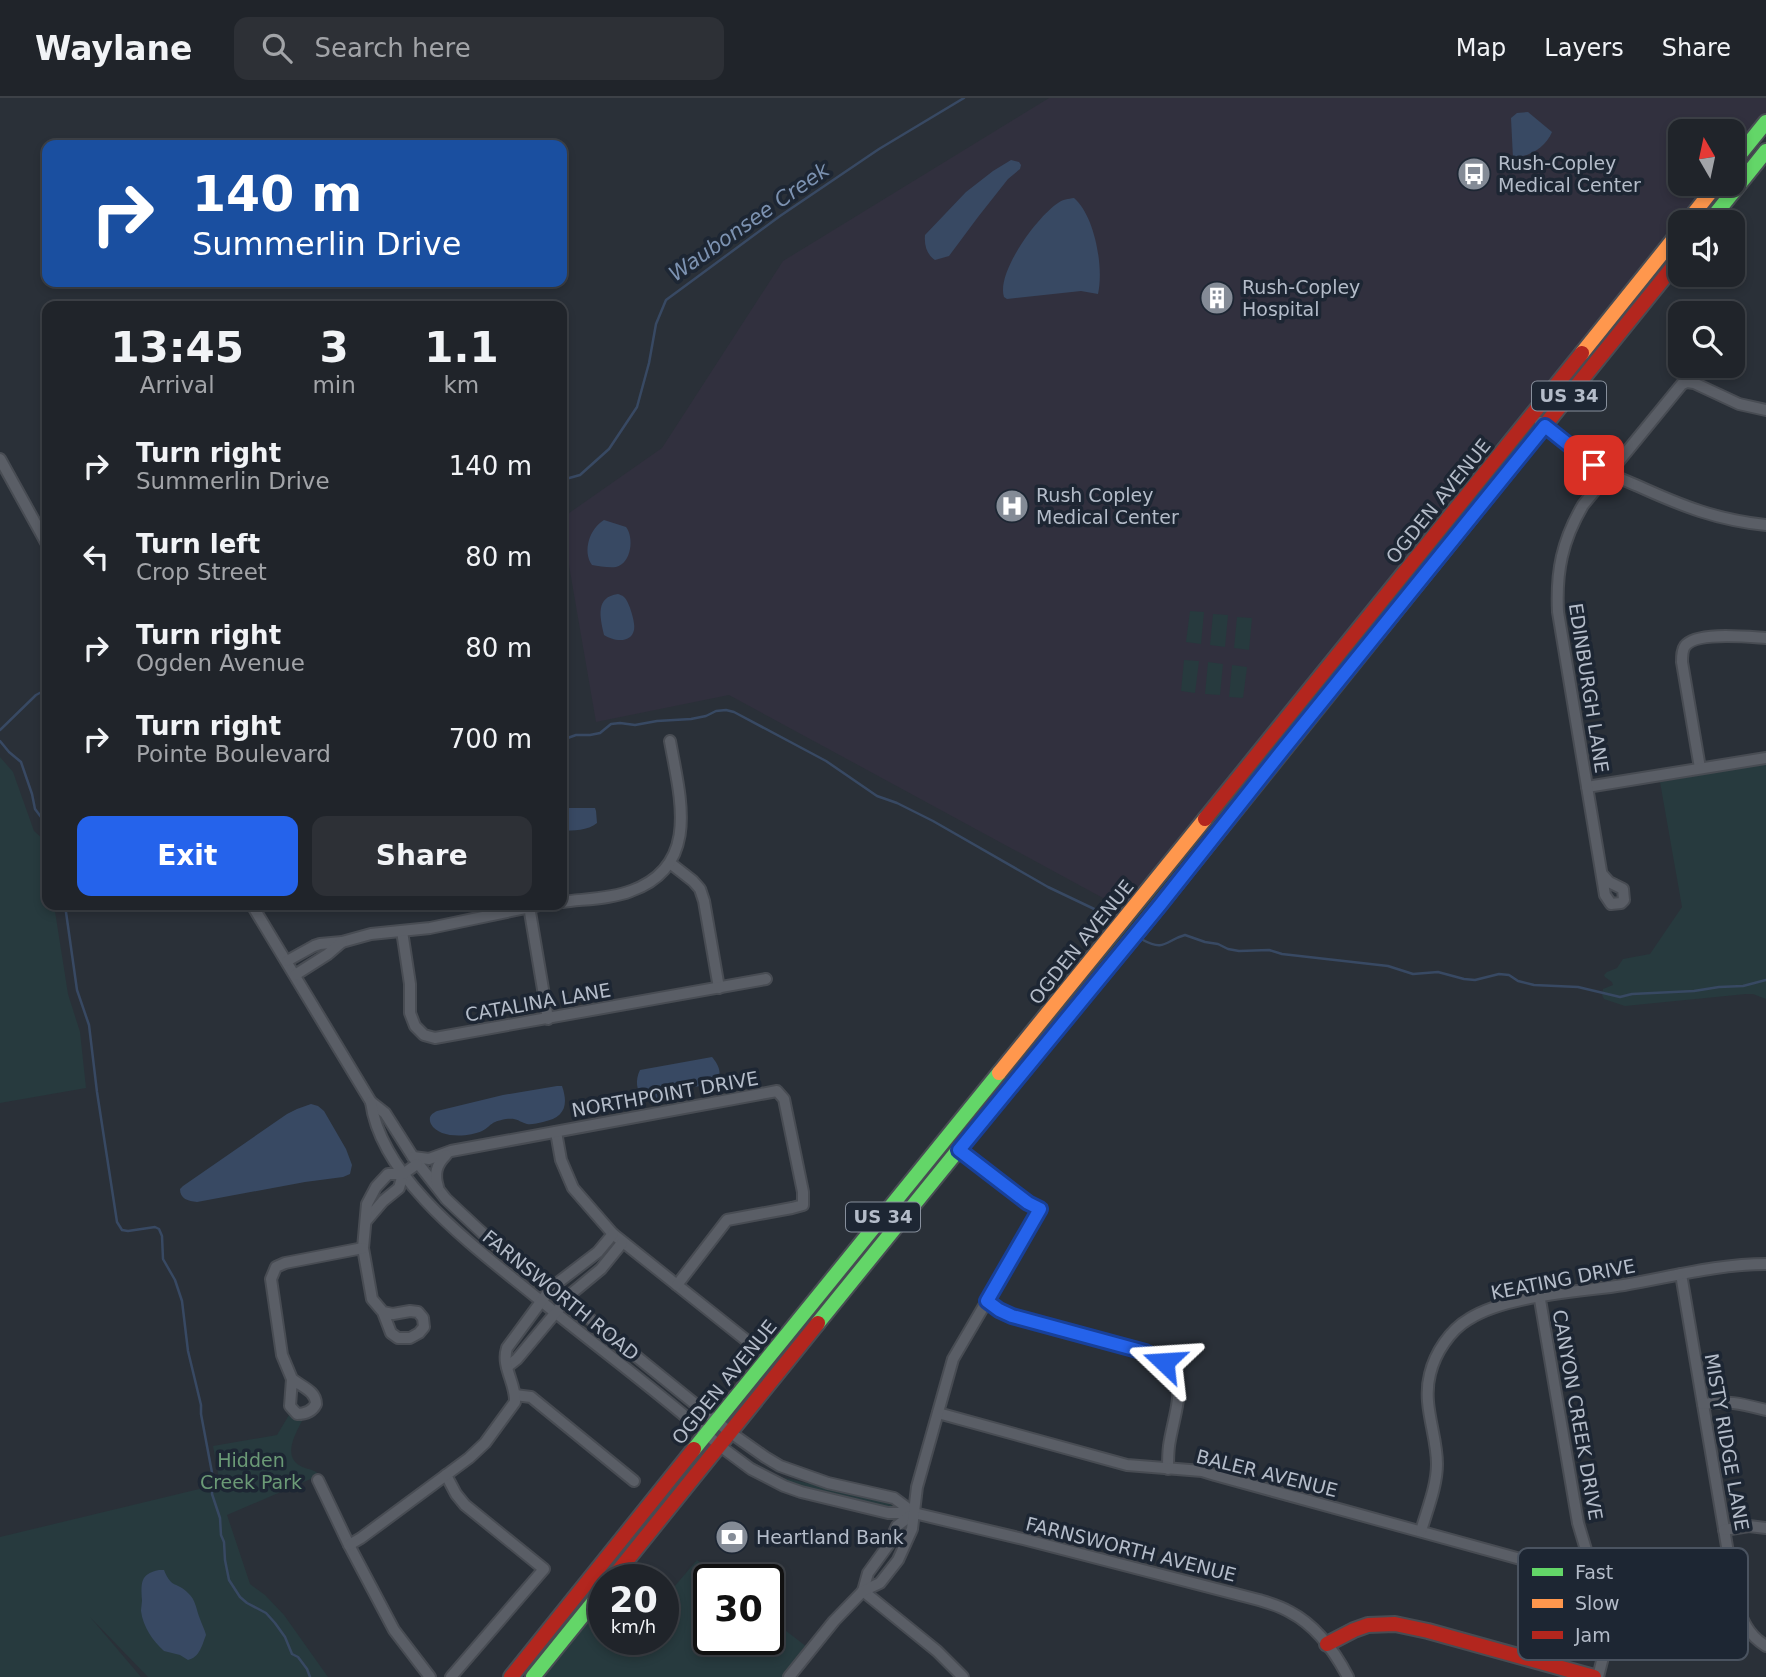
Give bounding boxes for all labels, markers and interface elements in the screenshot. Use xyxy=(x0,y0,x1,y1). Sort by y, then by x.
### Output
search box xyxy=(234,17,724,80)
text: Waylane xyxy=(35,29,192,68)
icon: search xyxy=(258,29,296,67)
text: Search here xyxy=(314,33,471,63)
text: Map xyxy=(1456,34,1506,62)
text: Layers xyxy=(1544,34,1624,62)
text: Share xyxy=(1662,34,1731,62)
north arrow xyxy=(1668,119,1745,196)
map controls xyxy=(1668,119,1745,378)
place label: Rush-Copley Medical Center xyxy=(1498,152,1641,196)
bus stop icon: Rush-Copley Medical Center xyxy=(1455,155,1493,193)
water label: Waubonsee Creek xyxy=(664,157,834,286)
text: 140 m xyxy=(192,166,362,223)
icon: right xyxy=(77,168,168,259)
button: sound xyxy=(1668,210,1745,287)
text: Summerlin Drive xyxy=(192,225,461,263)
place label: Rush-Copley Hospital xyxy=(1242,276,1360,320)
building icon: Rush-Copley Hospital xyxy=(1198,279,1236,317)
button: search xyxy=(1668,301,1745,378)
text: 13:45 xyxy=(110,323,244,372)
text: 3 xyxy=(320,323,349,372)
text: 1.1 xyxy=(424,323,499,372)
text: Arrival xyxy=(140,372,215,398)
text: min xyxy=(312,372,356,398)
text: km xyxy=(444,372,479,398)
road number: US 34 xyxy=(1532,382,1606,410)
street label: OGDEN AVENUE xyxy=(1381,434,1495,568)
pin xyxy=(1564,435,1624,495)
text: Turn right xyxy=(136,438,281,468)
icon: arrive xyxy=(1575,446,1613,484)
icon: right xyxy=(77,447,115,485)
text: 140 m xyxy=(449,451,532,481)
text: Summerlin Drive xyxy=(136,468,330,494)
place label: Rush Copley Medical Center xyxy=(1036,484,1179,528)
hospital icon: Rush Copley Medical Center xyxy=(993,487,1031,525)
text: Turn left xyxy=(136,529,260,559)
icon: left xyxy=(77,538,115,576)
text: 80 m xyxy=(465,542,532,572)
text: Crop Street xyxy=(136,559,267,585)
street label: EDINBURGH LANE xyxy=(1565,601,1613,775)
text: Turn right xyxy=(136,620,281,650)
icon: right xyxy=(77,629,115,667)
text: 80 m xyxy=(465,633,532,663)
text: Ogden Avenue xyxy=(136,650,305,676)
text: Turn right xyxy=(136,711,281,741)
icon: right xyxy=(77,720,115,758)
text: 700 m xyxy=(449,724,532,754)
text: Pointe Boulevard xyxy=(136,741,331,767)
button: Exit xyxy=(77,816,298,896)
button: Share xyxy=(312,816,532,896)
street label: OGDEN AVENUE xyxy=(1024,875,1138,1009)
street label: CATALINA LANE xyxy=(463,978,613,1026)
street label: NORTHPOINT DRIVE xyxy=(570,1067,760,1121)
road number: US 34 xyxy=(846,1202,920,1232)
street label: FARNSWORTH ROAD xyxy=(478,1225,644,1365)
street label: KEATING DRIVE xyxy=(1489,1254,1637,1304)
street label: CANYON CREEK DRIVE xyxy=(1549,1308,1607,1522)
street label: OGDEN AVENUE xyxy=(667,1315,781,1449)
position arrow xyxy=(1127,1325,1201,1399)
street label: MISTY RIDGE LANE xyxy=(1701,1352,1753,1532)
street label: BALER AVENUE xyxy=(1194,1445,1340,1501)
park label: Hidden Creek Park xyxy=(200,1449,302,1493)
street label: FARNSWORTH AVENUE xyxy=(1024,1512,1238,1586)
bank icon: Heartland Bank xyxy=(713,1518,751,1556)
place label: Heartland Bank xyxy=(756,1526,904,1548)
legend xyxy=(1518,1548,1748,1660)
text: Fast xyxy=(1575,1561,1613,1583)
speed limit sign: 30 xyxy=(693,1564,784,1655)
text: 20 xyxy=(609,1580,658,1620)
text: Slow xyxy=(1575,1592,1620,1614)
text: km/h xyxy=(611,1616,656,1637)
text: Jam xyxy=(1574,1624,1611,1646)

